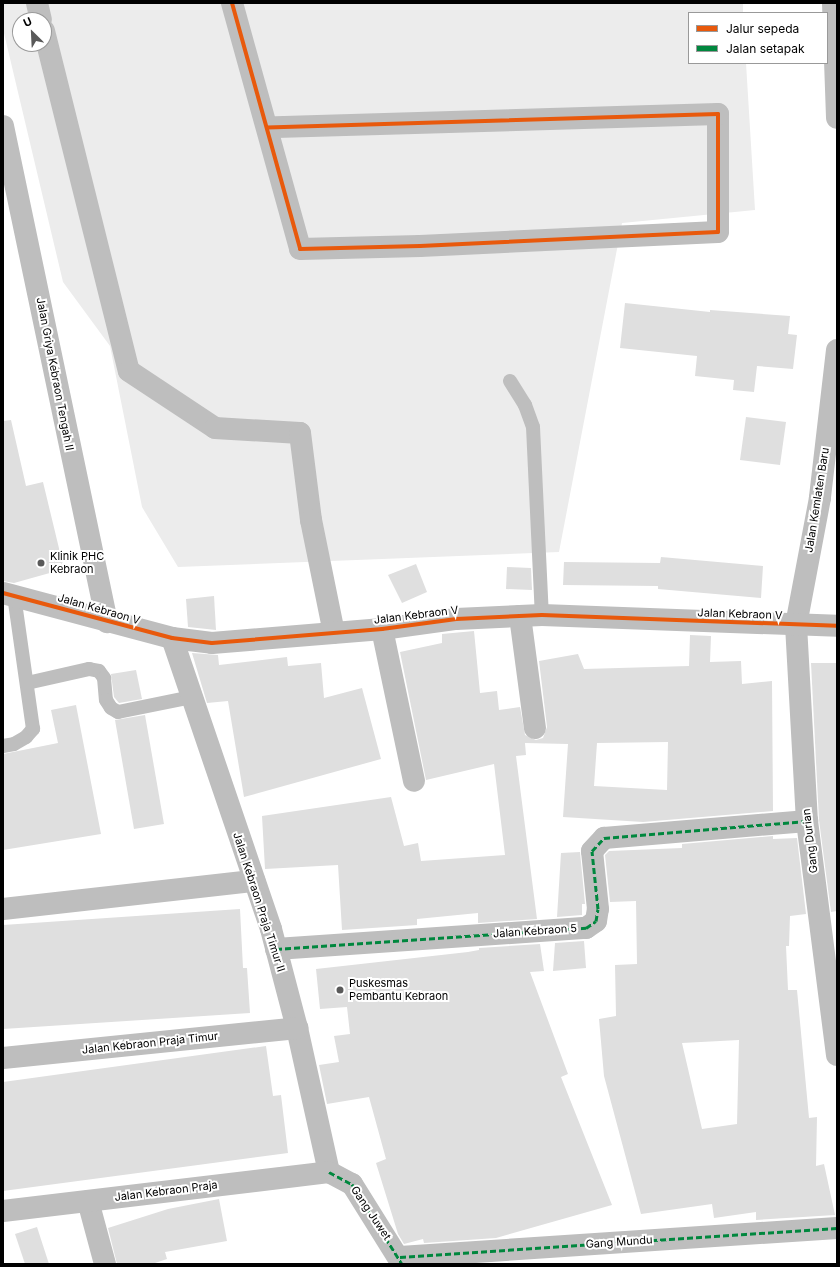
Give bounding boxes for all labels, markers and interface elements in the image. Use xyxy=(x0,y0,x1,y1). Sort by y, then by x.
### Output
north arrow xyxy=(12,12,52,52)
legend xyxy=(688,12,828,64)
text: U xyxy=(21,14,34,30)
text: Jalur sepeda xyxy=(726,21,799,36)
text: Jalan setapak xyxy=(726,41,805,56)
street label: Jalan Griya Kebraon Tengah II xyxy=(34,296,76,452)
street label: Jalan Kemlaten Baru xyxy=(802,446,832,554)
place label: Klinik PHC Kebraon xyxy=(50,550,104,576)
marker: Klinik PHC Kebraon xyxy=(35,557,47,569)
street label: Jalan Kebraon V xyxy=(56,591,142,627)
street label: Jalan Kebraon V xyxy=(373,603,459,627)
street label: Jalan Kebraon V xyxy=(697,606,783,622)
street label: Gang Durian xyxy=(799,808,821,874)
street label: Jalan Kebraon Praja Timur II xyxy=(230,831,288,973)
street label: Jalan Kebraon 5 xyxy=(493,921,577,941)
place label: Puskesmas Pembantu Kebraon xyxy=(349,977,448,1003)
marker: Puskesmas Pembantu Kebraon xyxy=(334,984,346,996)
street label: Jalan Kebraon Praja Timur xyxy=(81,1029,219,1057)
street label: Jalan Kebraon Praja xyxy=(114,1178,218,1204)
street label: Gang Juwet xyxy=(348,1183,394,1243)
street label: Gang Mundu xyxy=(585,1233,653,1251)

